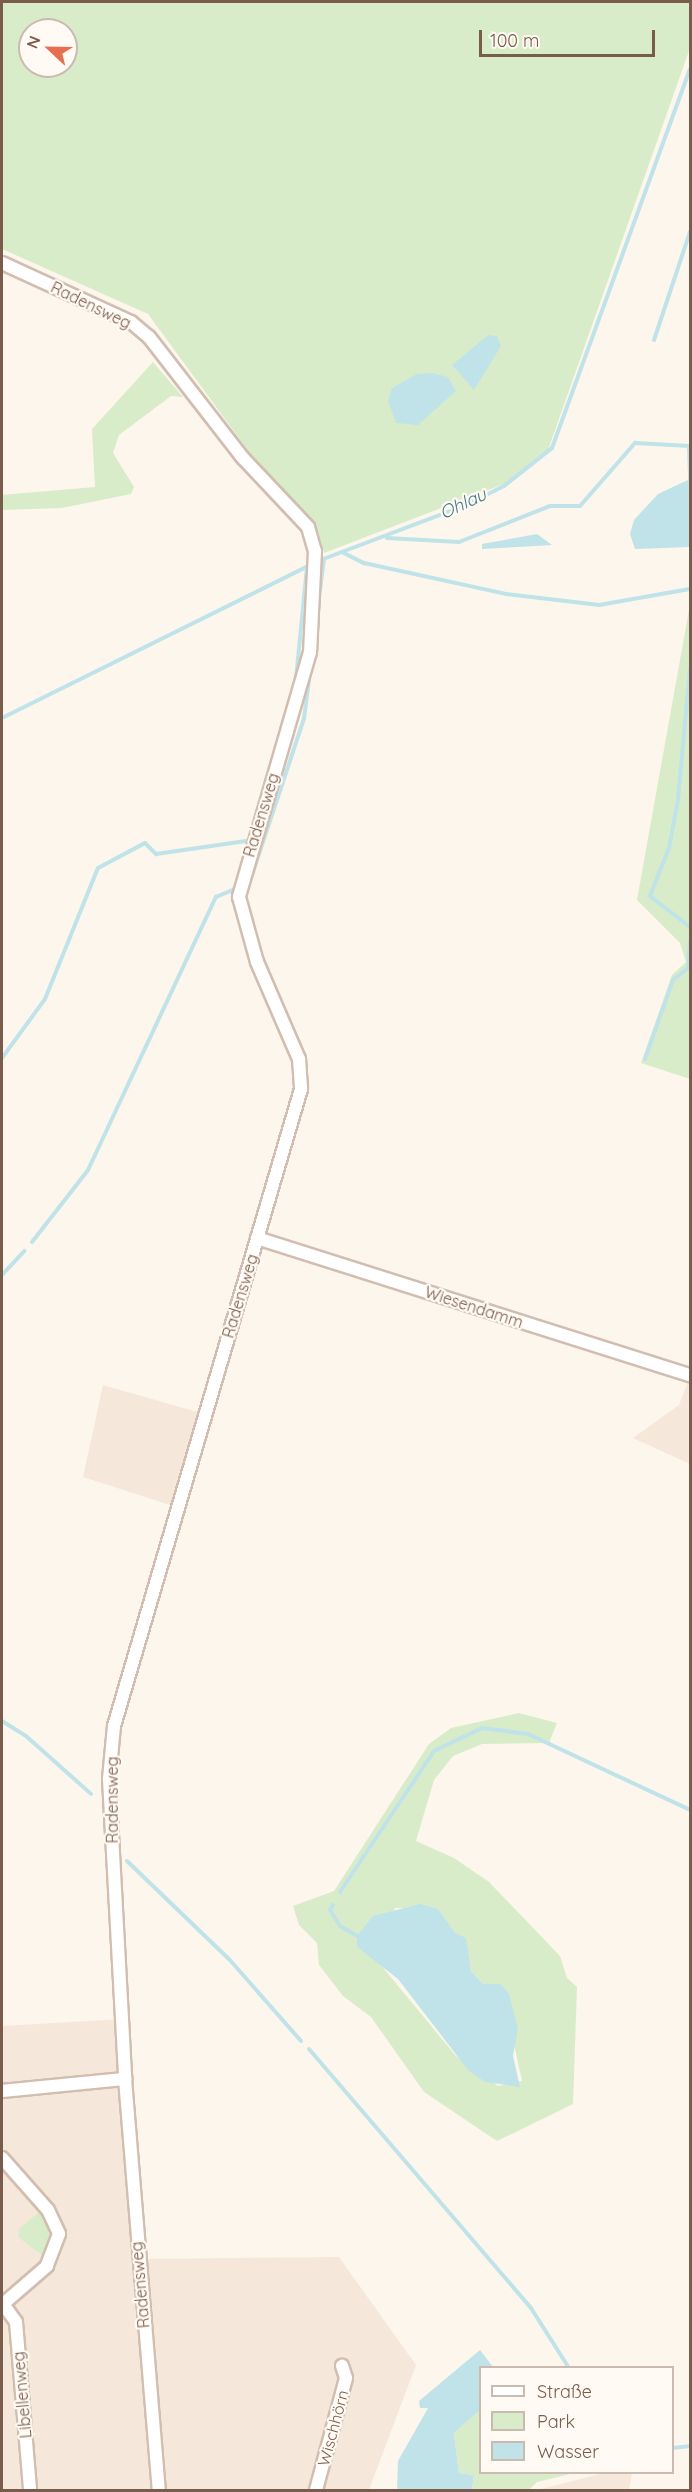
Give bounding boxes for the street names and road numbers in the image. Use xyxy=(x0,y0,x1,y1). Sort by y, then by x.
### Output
street label: Radensweg xyxy=(48,277,134,333)
street label: Radensweg xyxy=(239,771,283,859)
street label: Radensweg xyxy=(218,1252,262,1340)
street label: Wiesendamm xyxy=(422,1282,526,1332)
street label: Radensweg xyxy=(102,1757,122,1843)
street label: Radensweg xyxy=(127,2241,153,2329)
street label: Libellenweg xyxy=(9,2351,35,2439)
street label: Wischhörn xyxy=(314,2388,352,2468)

